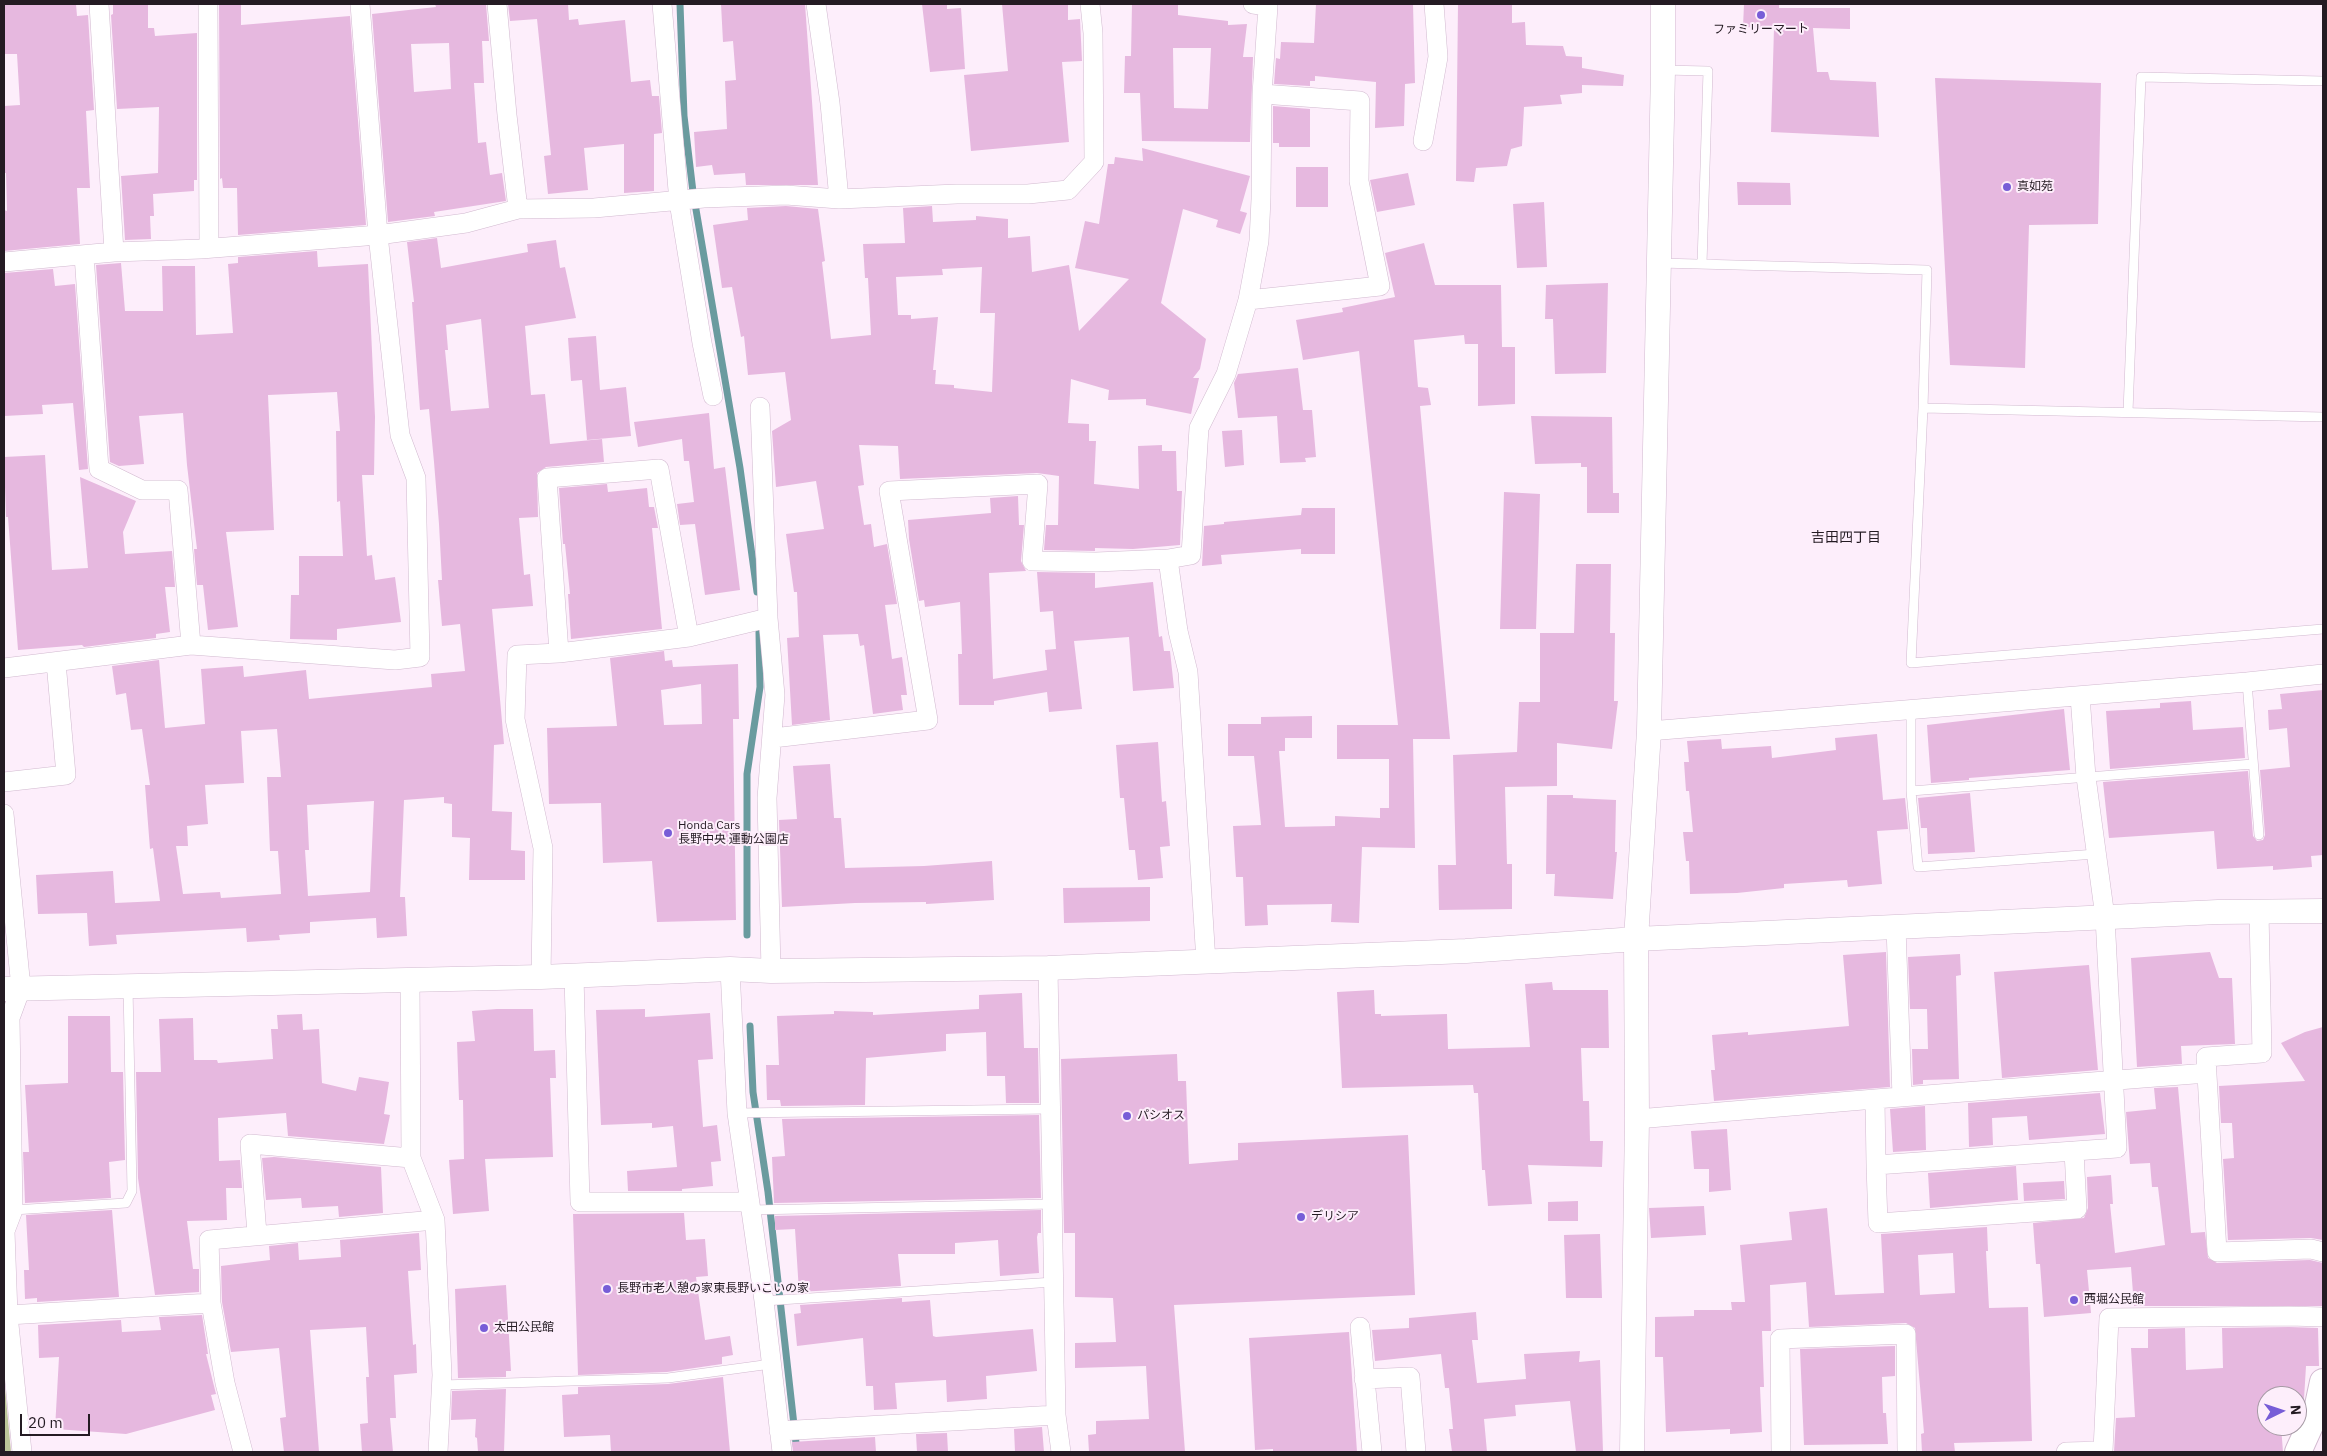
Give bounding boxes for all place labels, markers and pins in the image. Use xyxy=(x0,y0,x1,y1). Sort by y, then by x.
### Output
marker: ファミリーマート xyxy=(1755,9,1767,21)
place label: ファミリーマート xyxy=(1713,23,1809,37)
place label: 真如苑 xyxy=(2017,180,2053,194)
marker: 真如苑 xyxy=(2001,181,2013,193)
place label: Honda Cars 長野中央 運動公園店 xyxy=(678,819,789,847)
marker: Honda Cars 長野中央 運動公園店 xyxy=(662,827,674,839)
place label: パシオス xyxy=(1137,1109,1185,1123)
marker: パシオス xyxy=(1121,1110,1133,1122)
place label: デリシア xyxy=(1311,1210,1359,1224)
marker: デリシア xyxy=(1295,1211,1307,1223)
place label: 長野市老人憩の家東長野いこいの家 xyxy=(617,1282,809,1296)
marker: 長野市老人憩の家東長野いこいの家 xyxy=(601,1283,613,1295)
place label: 西堀公民館 xyxy=(2084,1293,2144,1307)
marker: 西堀公民館 xyxy=(2068,1294,2080,1306)
place label: 太田公民館 xyxy=(494,1321,554,1335)
marker: 太田公民館 xyxy=(478,1322,490,1334)

